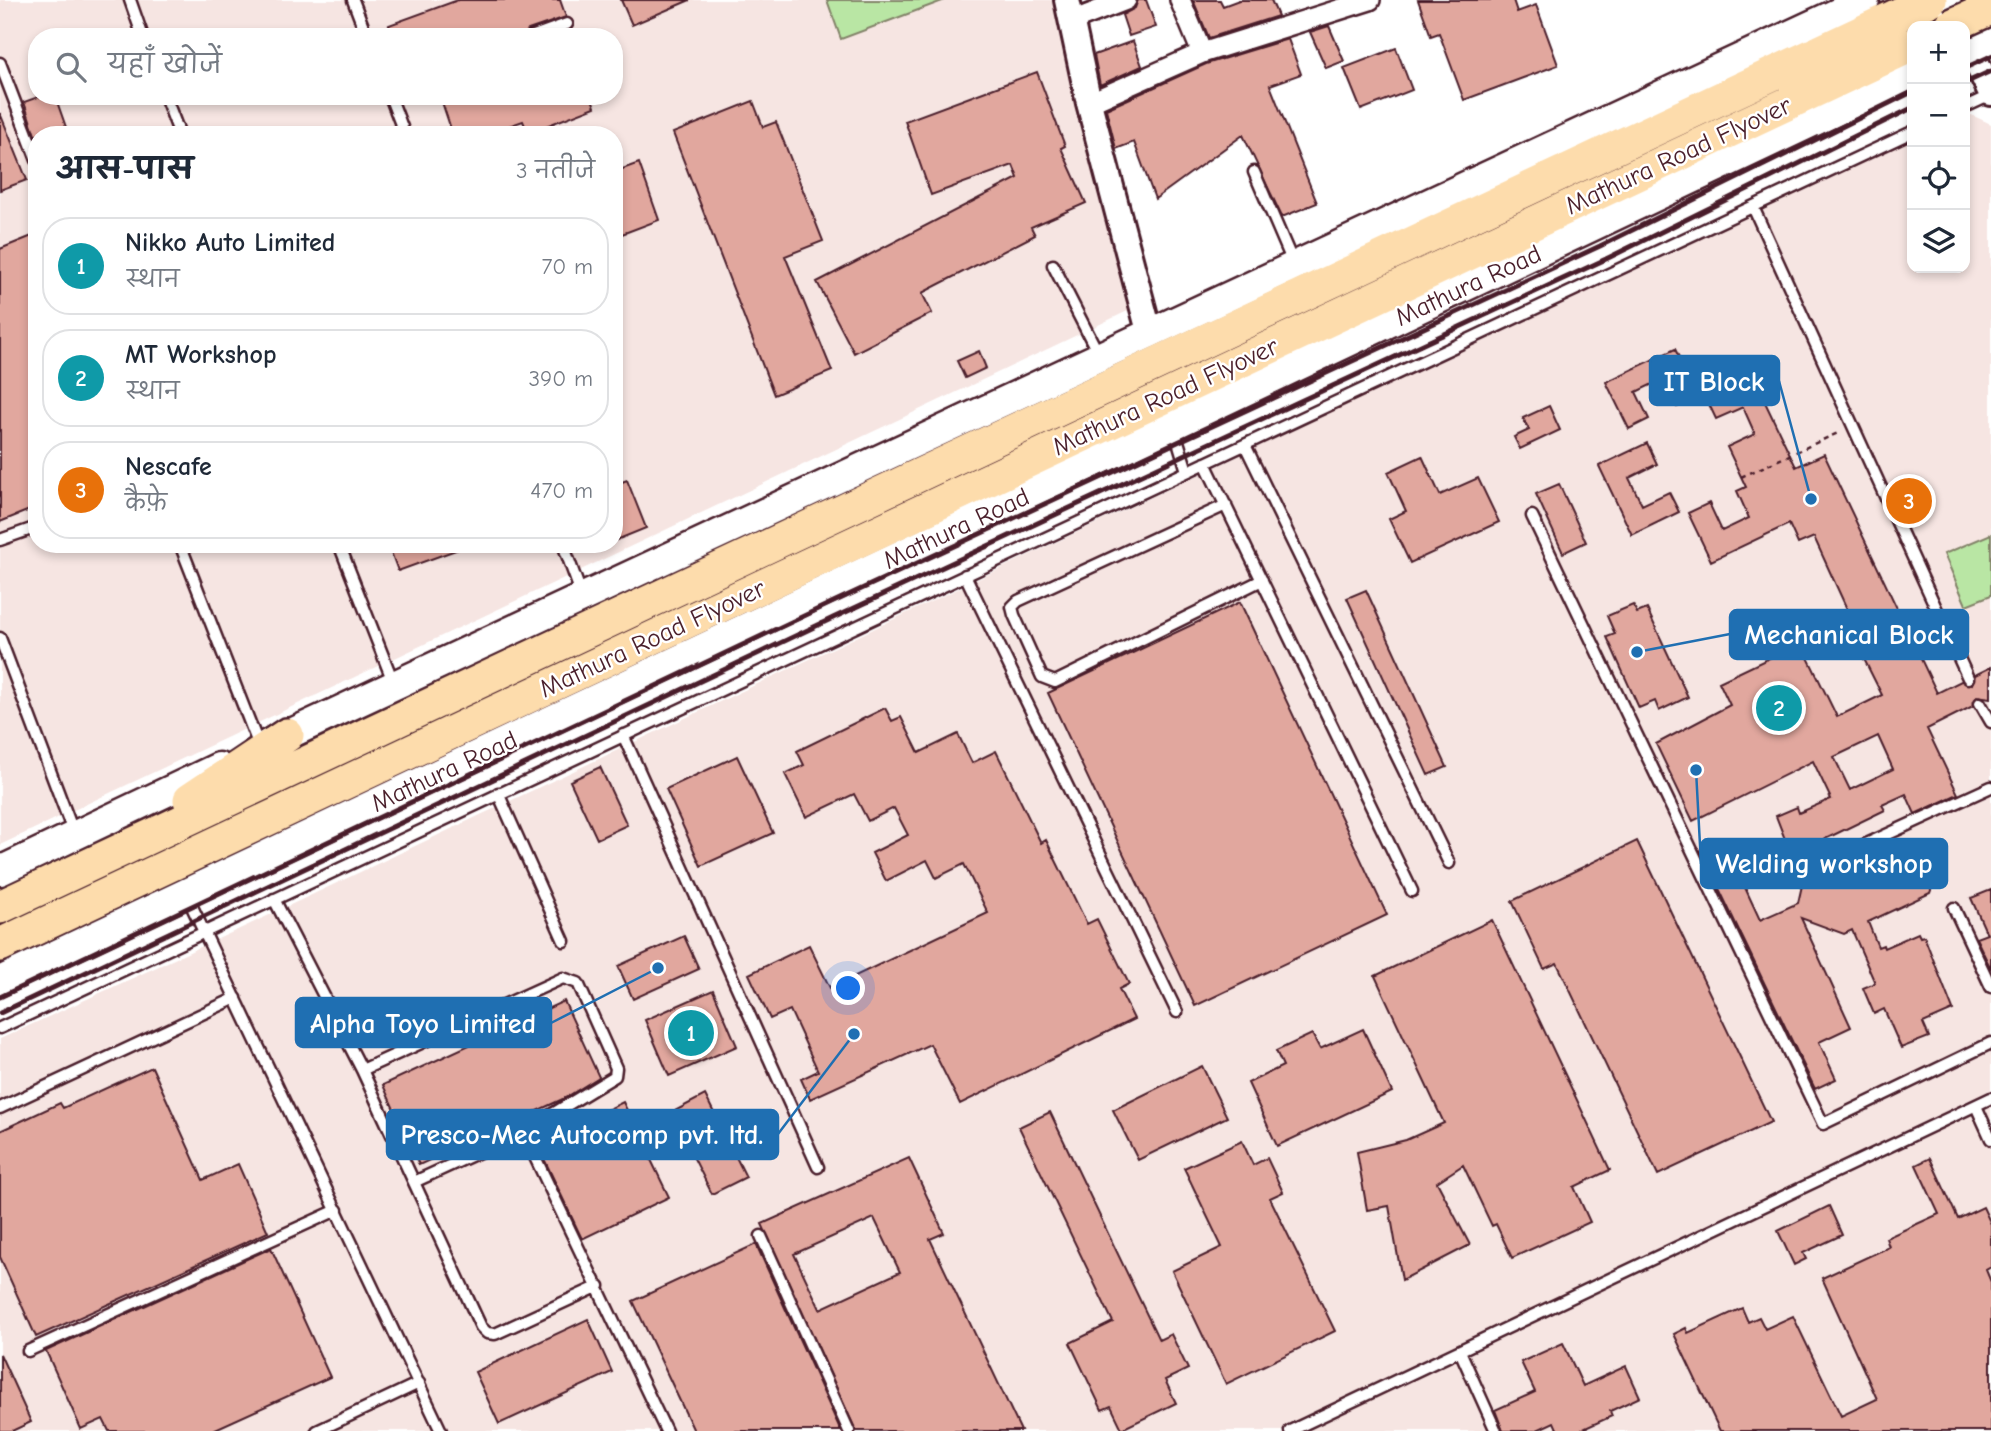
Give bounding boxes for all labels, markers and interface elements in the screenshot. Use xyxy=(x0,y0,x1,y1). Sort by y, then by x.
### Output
map controls xyxy=(1907,21,1970,273)
button: + xyxy=(1907,21,1970,84)
search box xyxy=(28,28,623,105)
icon: search xyxy=(52,48,90,86)
text: यहाँ खोजें xyxy=(108,50,222,80)
button: − xyxy=(1907,84,1970,147)
street label: Mathura Road Flyover xyxy=(1561,90,1797,221)
button: locate xyxy=(1907,147,1970,210)
text: आस-पास xyxy=(56,152,193,187)
text: 3 नतीजे xyxy=(516,157,595,184)
button: layers xyxy=(1907,210,1970,273)
text: Nikko Auto Limited xyxy=(125,228,335,258)
street label: Mathura Road xyxy=(1391,239,1546,333)
text: 1 xyxy=(76,253,86,280)
text: 70 m xyxy=(541,253,593,280)
text: स्थान xyxy=(125,266,180,293)
street label: Mathura Road Flyover xyxy=(1048,331,1284,462)
text: MT Workshop xyxy=(125,340,276,370)
callout: IT Block xyxy=(1650,356,1779,405)
text: 2 xyxy=(75,365,87,392)
text: 390 m xyxy=(528,365,593,392)
text: IT Block xyxy=(1664,366,1765,398)
text: स्थान xyxy=(125,378,180,405)
text: Nescafe xyxy=(125,452,212,482)
pin: 3 xyxy=(1886,475,1932,527)
text: 3 xyxy=(75,477,87,504)
text: 470 m xyxy=(530,477,593,504)
street label: Mathura Road xyxy=(879,482,1034,576)
text: कैफ़े xyxy=(125,490,167,517)
street label: Mathura Road Flyover xyxy=(535,573,771,704)
callout: Mechanical Block xyxy=(1730,610,1968,659)
text: Mechanical Block xyxy=(1744,619,1954,651)
pin: 2 xyxy=(1756,682,1802,734)
street label: Mathura Road xyxy=(367,725,522,819)
callout: Welding workshop xyxy=(1701,839,1947,888)
text: Welding workshop xyxy=(1715,848,1933,880)
your location xyxy=(831,971,865,1005)
callout: Alpha Toyo Limited xyxy=(296,998,551,1047)
pin: 1 xyxy=(668,1007,714,1059)
text: Alpha Toyo Limited xyxy=(310,1008,536,1040)
callout: Presco-Mec Autocomp pvt. ltd. xyxy=(387,1110,778,1159)
text: Presco-Mec Autocomp pvt. ltd. xyxy=(401,1119,763,1151)

